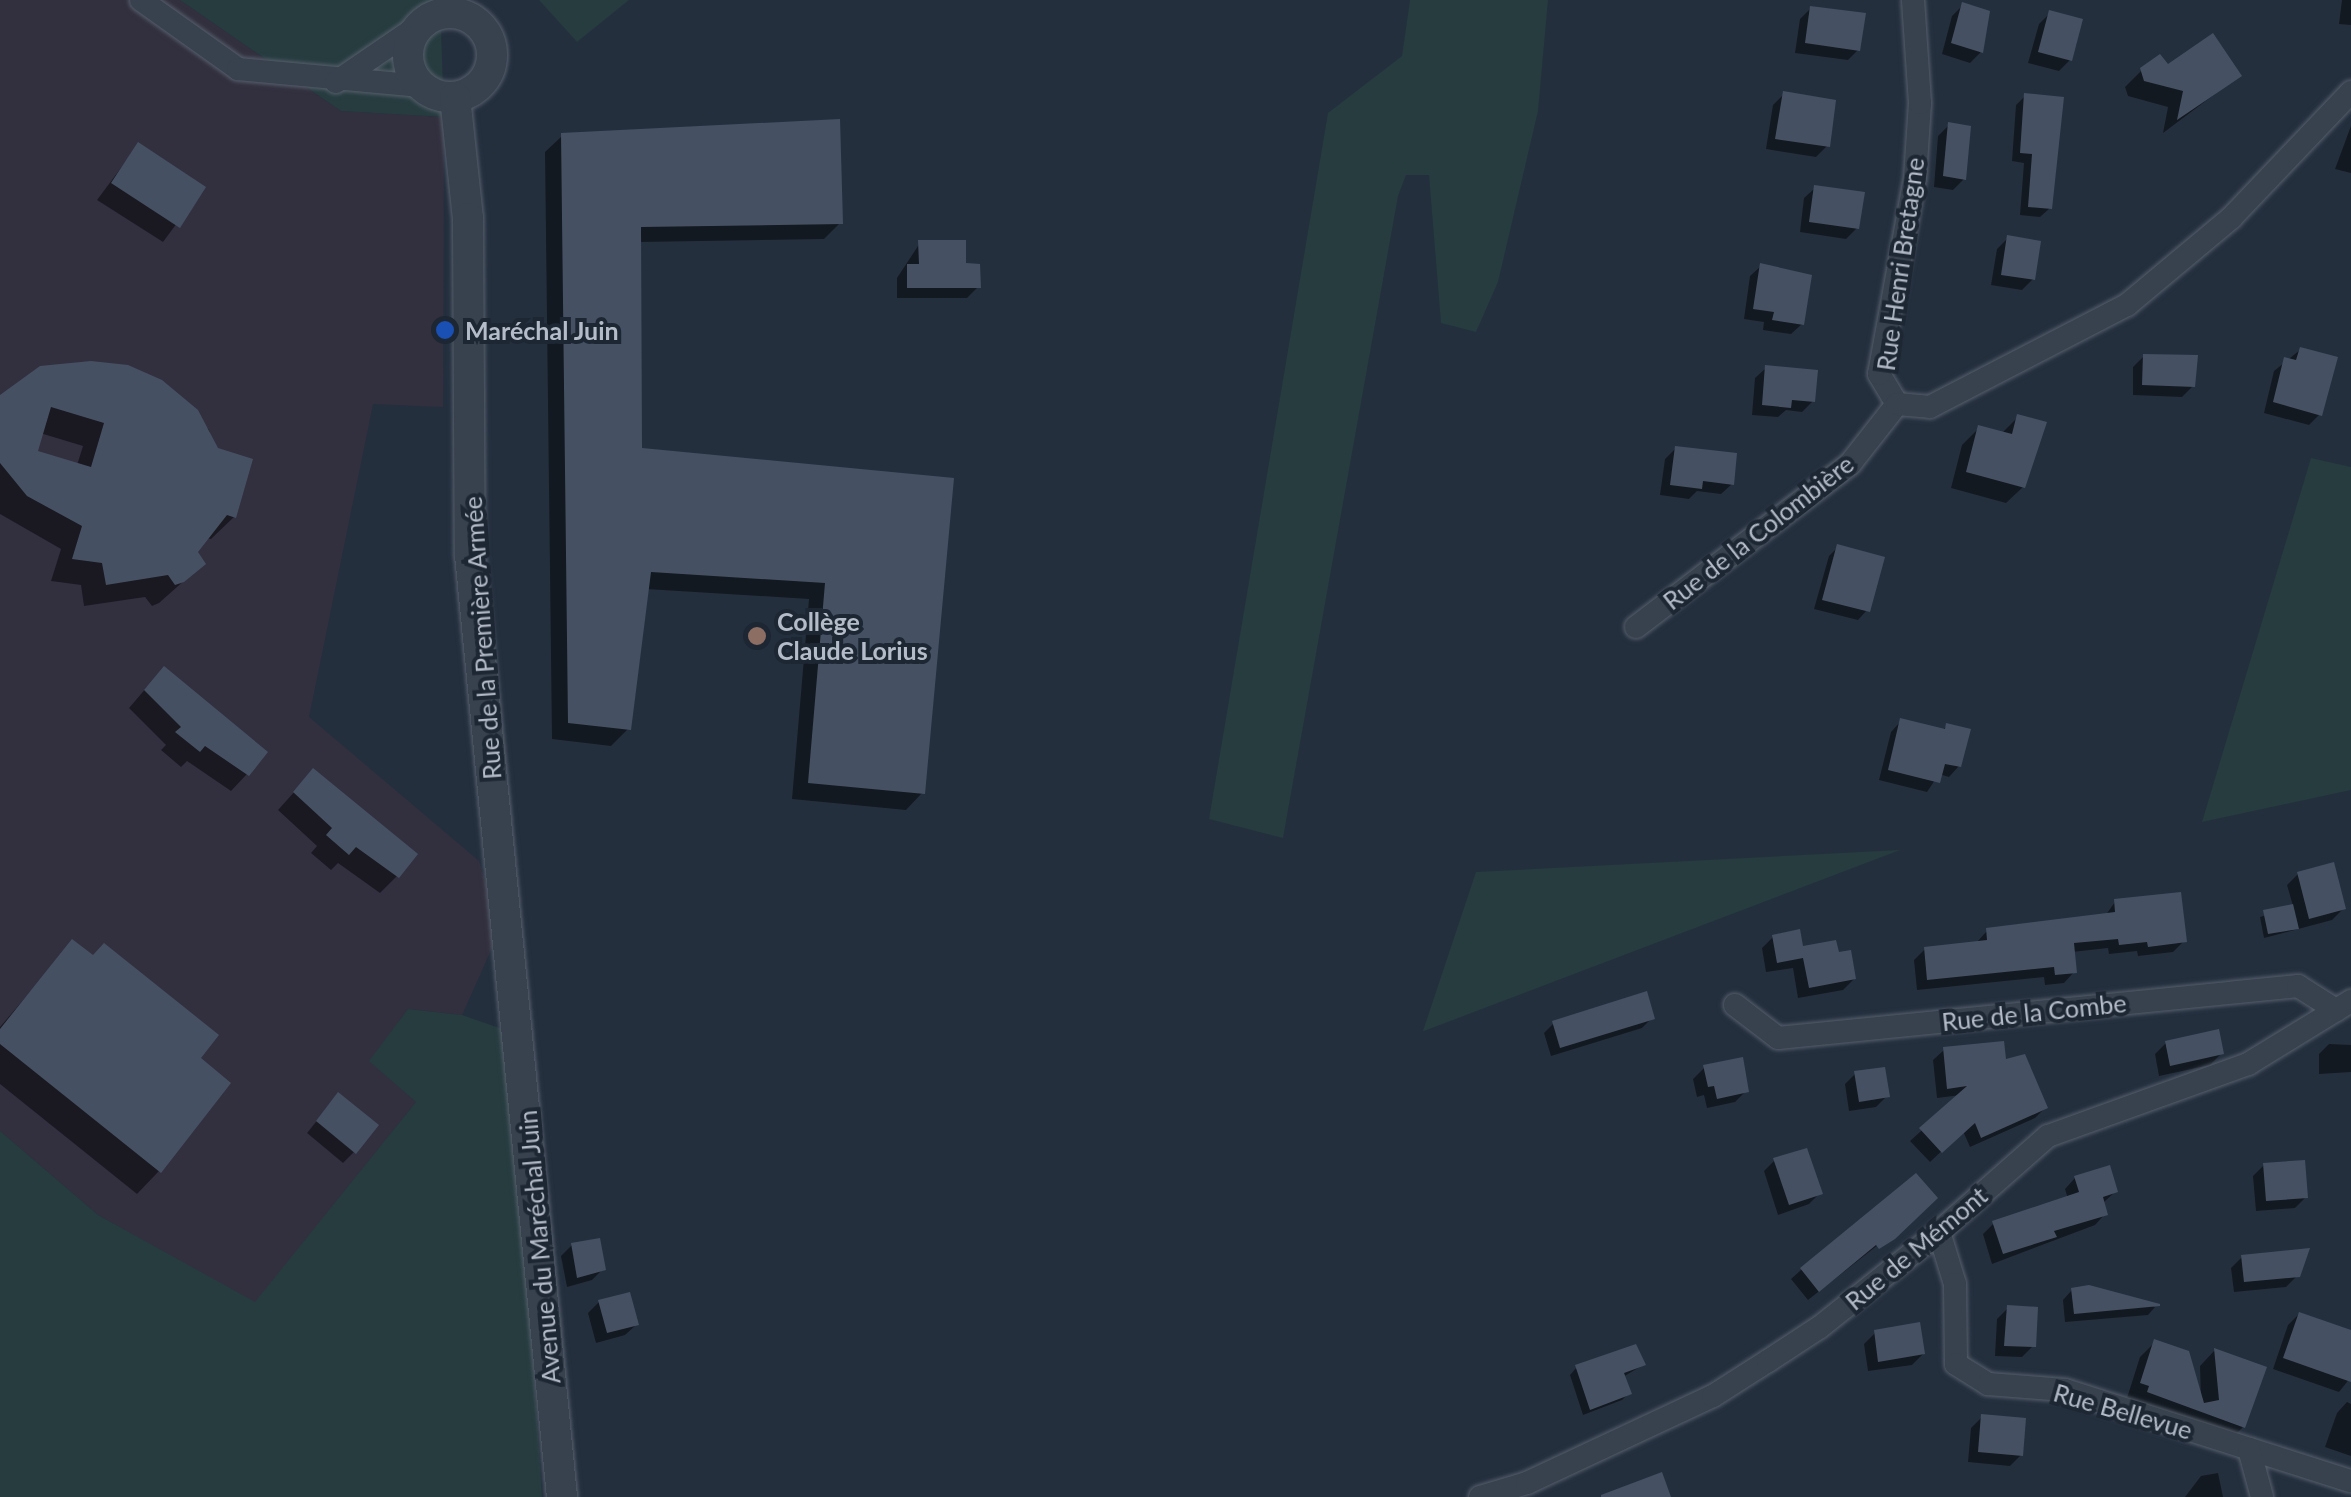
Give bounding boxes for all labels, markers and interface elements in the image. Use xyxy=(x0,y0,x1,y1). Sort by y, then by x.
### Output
street label: Rue Henri Bretagne xyxy=(1870,155,1930,373)
place label: Maréchal Juin xyxy=(465,315,619,345)
marker: Maréchal Juin xyxy=(434,319,456,341)
street label: Rue de la Colombière xyxy=(1657,448,1859,616)
street label: Rue de la Première Armée xyxy=(457,495,507,781)
place label: Collège Claude Lorius xyxy=(777,607,928,666)
marker: Collège Claude Lorius xyxy=(746,625,768,647)
street label: Rue de la Combe xyxy=(1940,987,2128,1037)
street label: Avenue du Maréchal Juin xyxy=(512,1109,566,1385)
street label: Rue de Mémont xyxy=(1839,1180,1993,1316)
street label: Rue Bellevue xyxy=(2050,1377,2196,1445)

